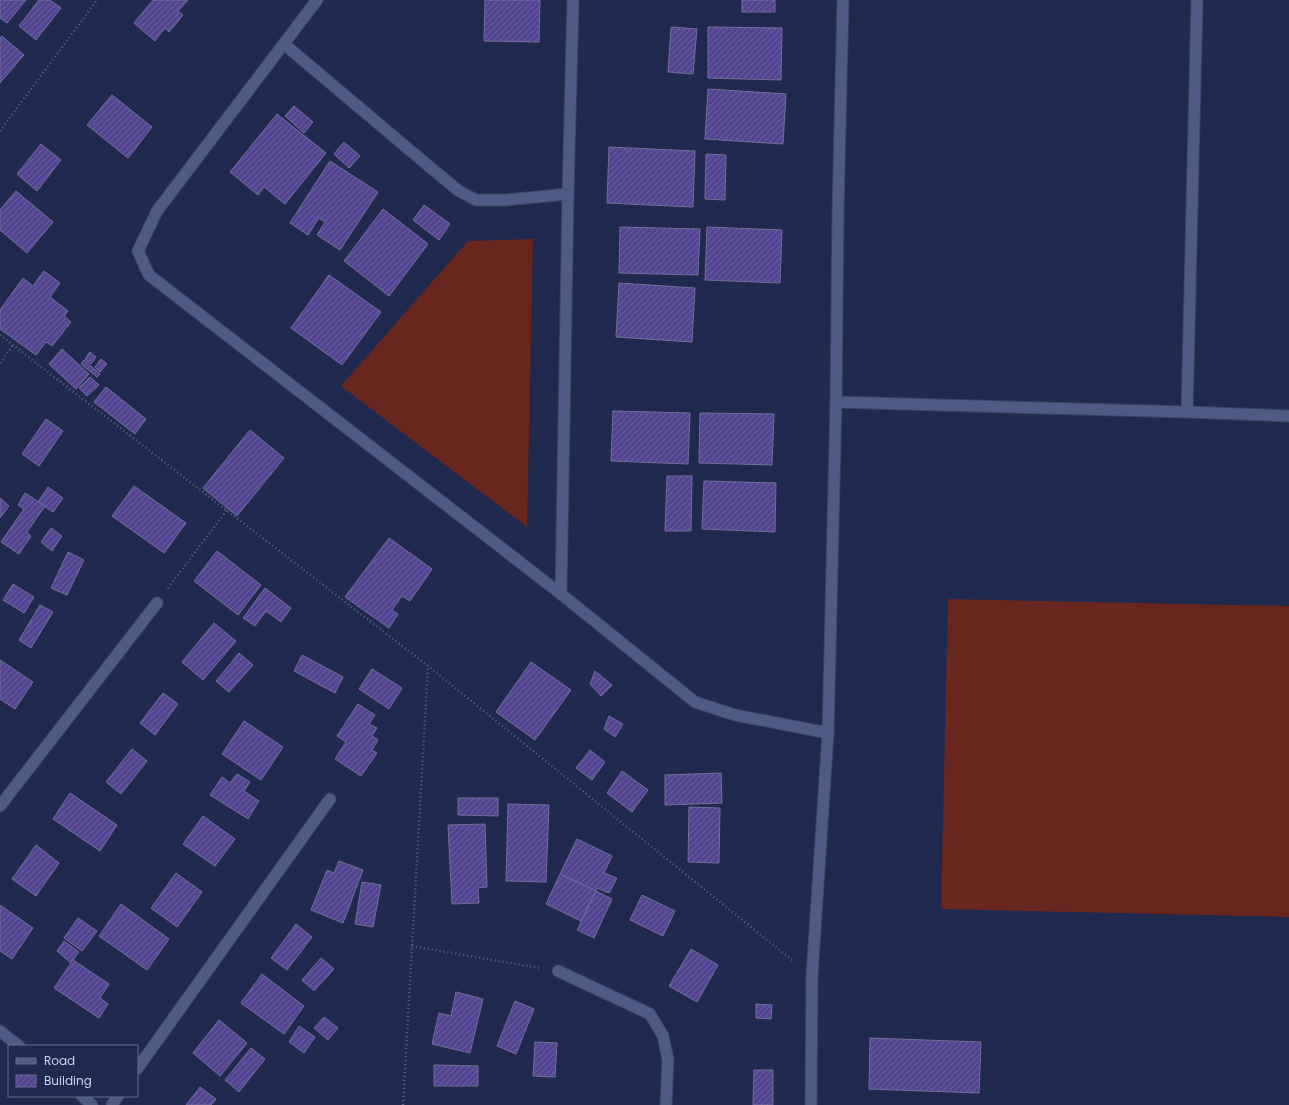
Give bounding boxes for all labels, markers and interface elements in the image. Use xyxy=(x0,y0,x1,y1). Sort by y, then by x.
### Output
legend xyxy=(8,1045,138,1097)
text: Road xyxy=(44,1052,75,1069)
text: Building xyxy=(44,1072,92,1089)

